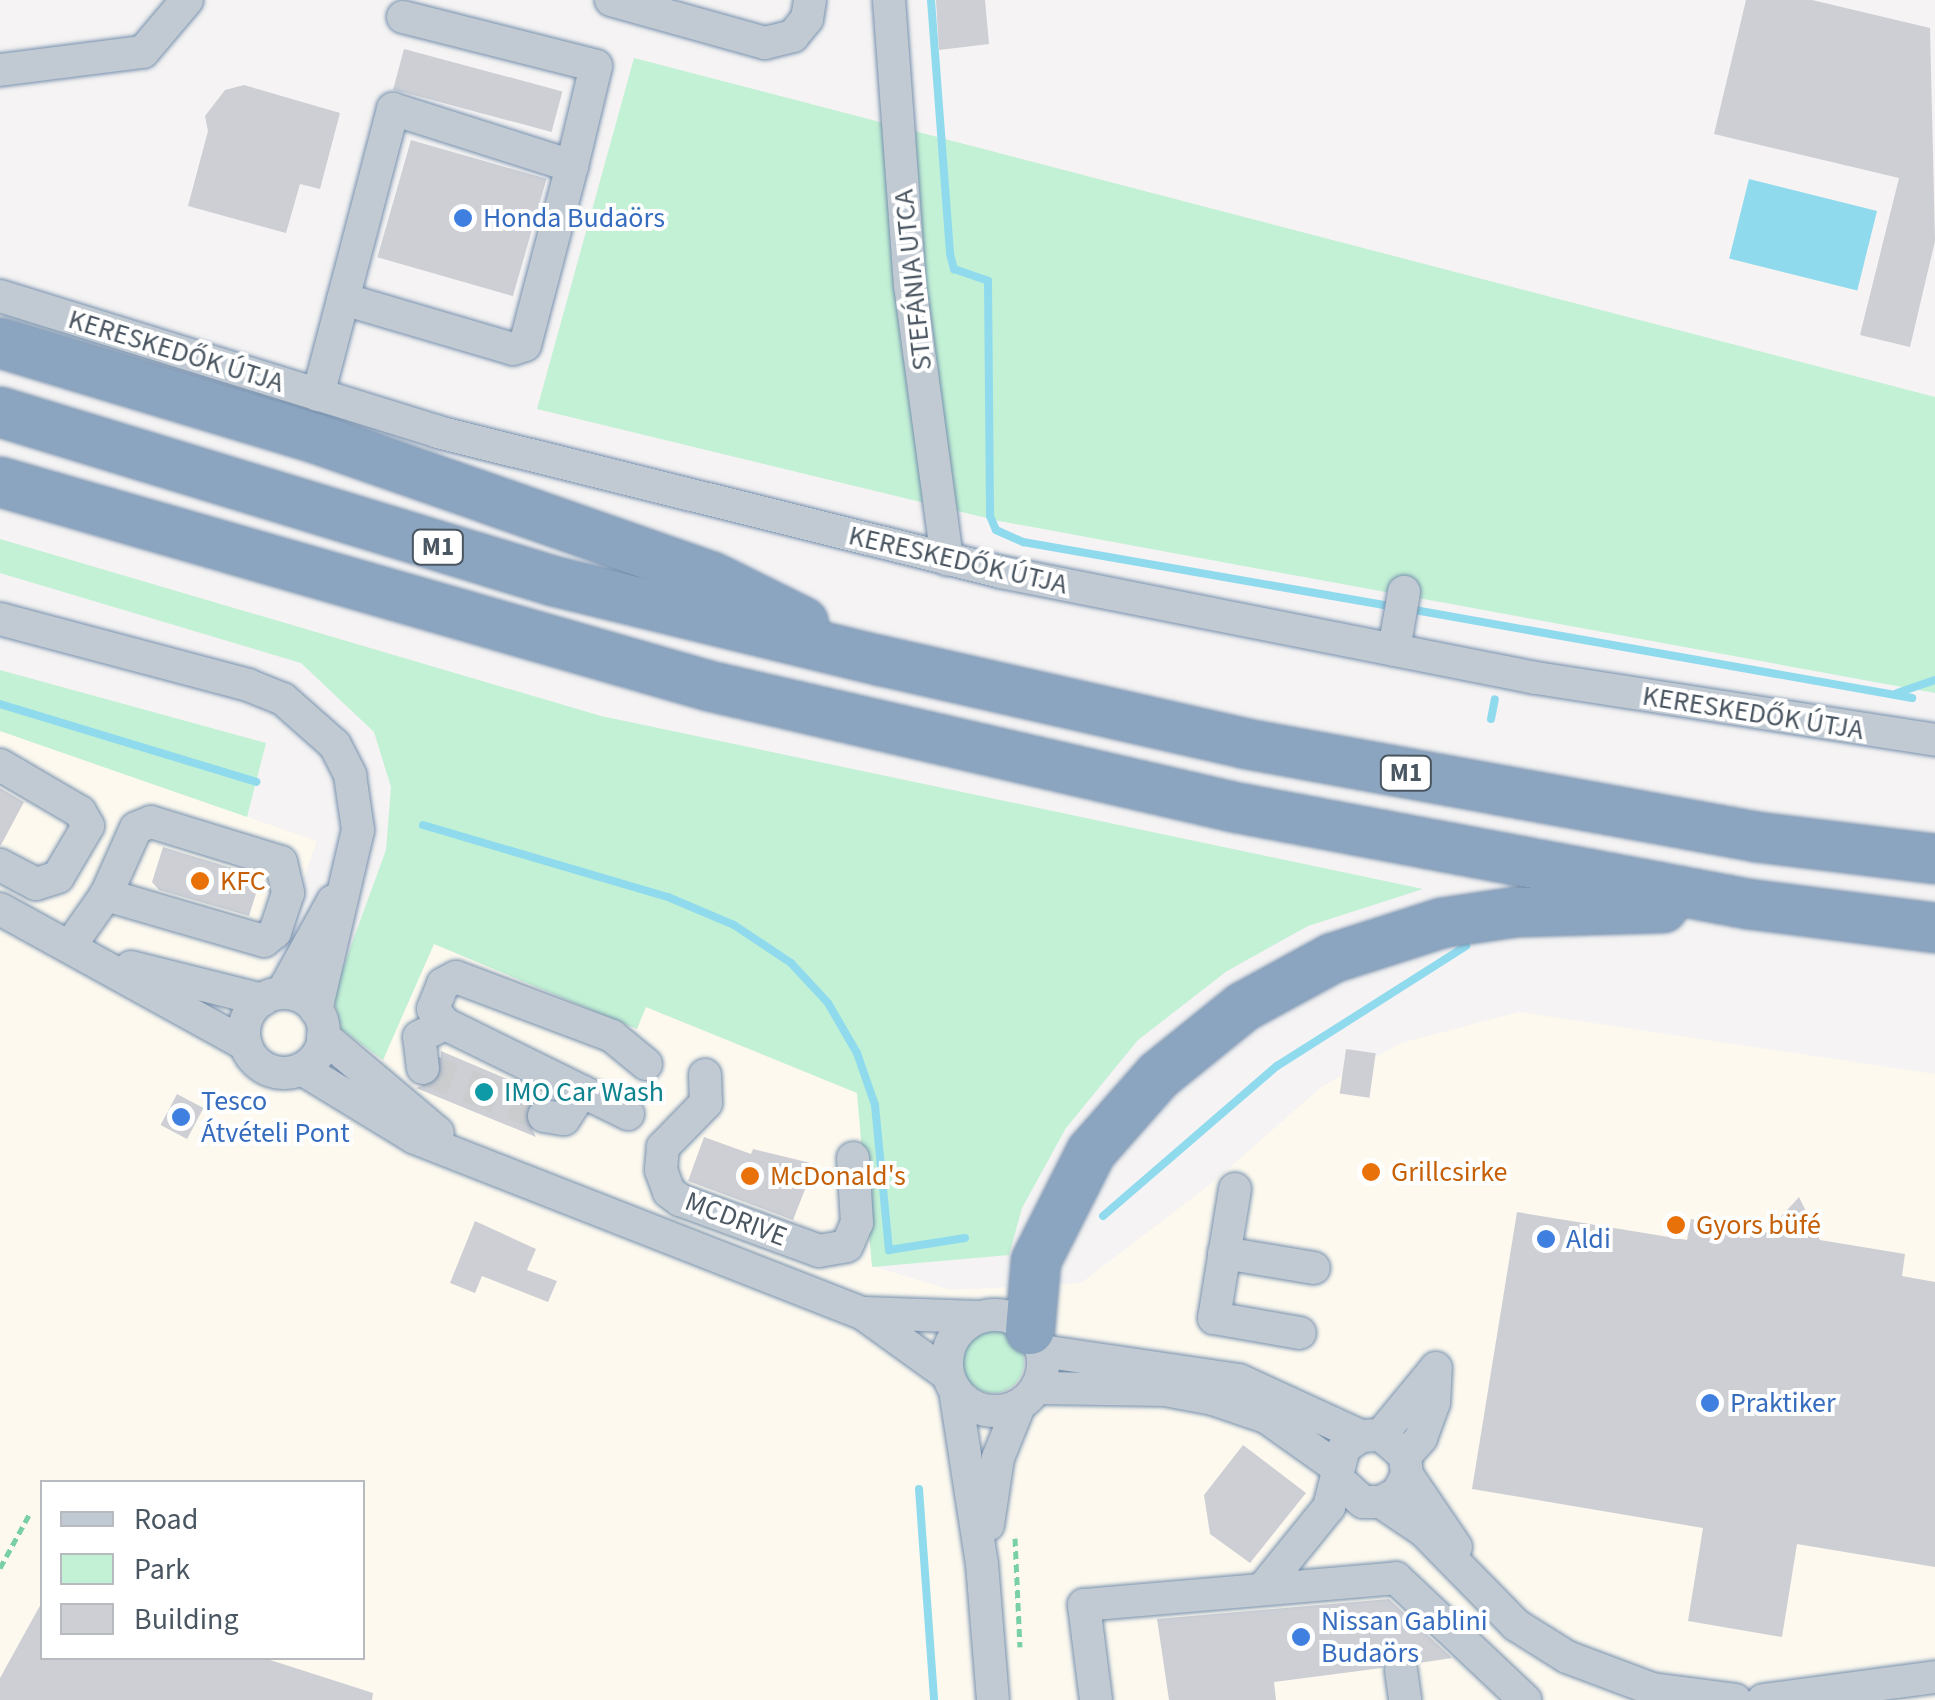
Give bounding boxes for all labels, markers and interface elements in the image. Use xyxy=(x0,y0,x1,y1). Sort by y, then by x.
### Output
street label: STEFÁNIA UTCA xyxy=(887,188,939,372)
place label: Honda Budaörs xyxy=(483,201,665,235)
marker: Honda Budaörs xyxy=(452,207,474,229)
street label: KERESKEDŐK ÚTJA xyxy=(64,302,288,400)
street label: KERESKEDŐK ÚTJA xyxy=(845,519,1071,601)
road number: M1 xyxy=(410,527,466,567)
street label: KERESKEDŐK ÚTJA xyxy=(1640,679,1866,747)
road number: M1 xyxy=(1378,753,1434,793)
place label: KFC xyxy=(220,864,266,898)
marker: KFC xyxy=(189,870,211,892)
place label: IMO Car Wash xyxy=(504,1075,664,1109)
marker: IMO Car Wash xyxy=(473,1081,495,1103)
place label: Tesco Átvételi Pont xyxy=(201,1084,350,1150)
marker: Tesco Átvételi Pont xyxy=(170,1106,192,1128)
place label: Grillcsirke xyxy=(1391,1155,1508,1189)
place label: McDonald's xyxy=(770,1159,906,1193)
marker: Grillcsirke xyxy=(1360,1161,1382,1183)
marker: McDonald's xyxy=(739,1165,761,1187)
street label: MCDRIVE xyxy=(680,1184,792,1254)
place label: Gyors büfé xyxy=(1696,1208,1821,1242)
marker: Gyors büfé xyxy=(1665,1214,1687,1236)
place label: Aldi xyxy=(1566,1222,1611,1256)
marker: Aldi xyxy=(1535,1228,1557,1250)
place label: Praktiker xyxy=(1730,1386,1836,1420)
marker: Praktiker xyxy=(1699,1392,1721,1414)
legend xyxy=(40,1480,365,1660)
text: Road xyxy=(134,1498,198,1541)
text: Park xyxy=(134,1548,190,1591)
text: Building xyxy=(134,1598,239,1641)
place label: Nissan Gablini Budaörs xyxy=(1321,1604,1488,1670)
marker: Nissan Gablini Budaörs xyxy=(1290,1626,1312,1648)

